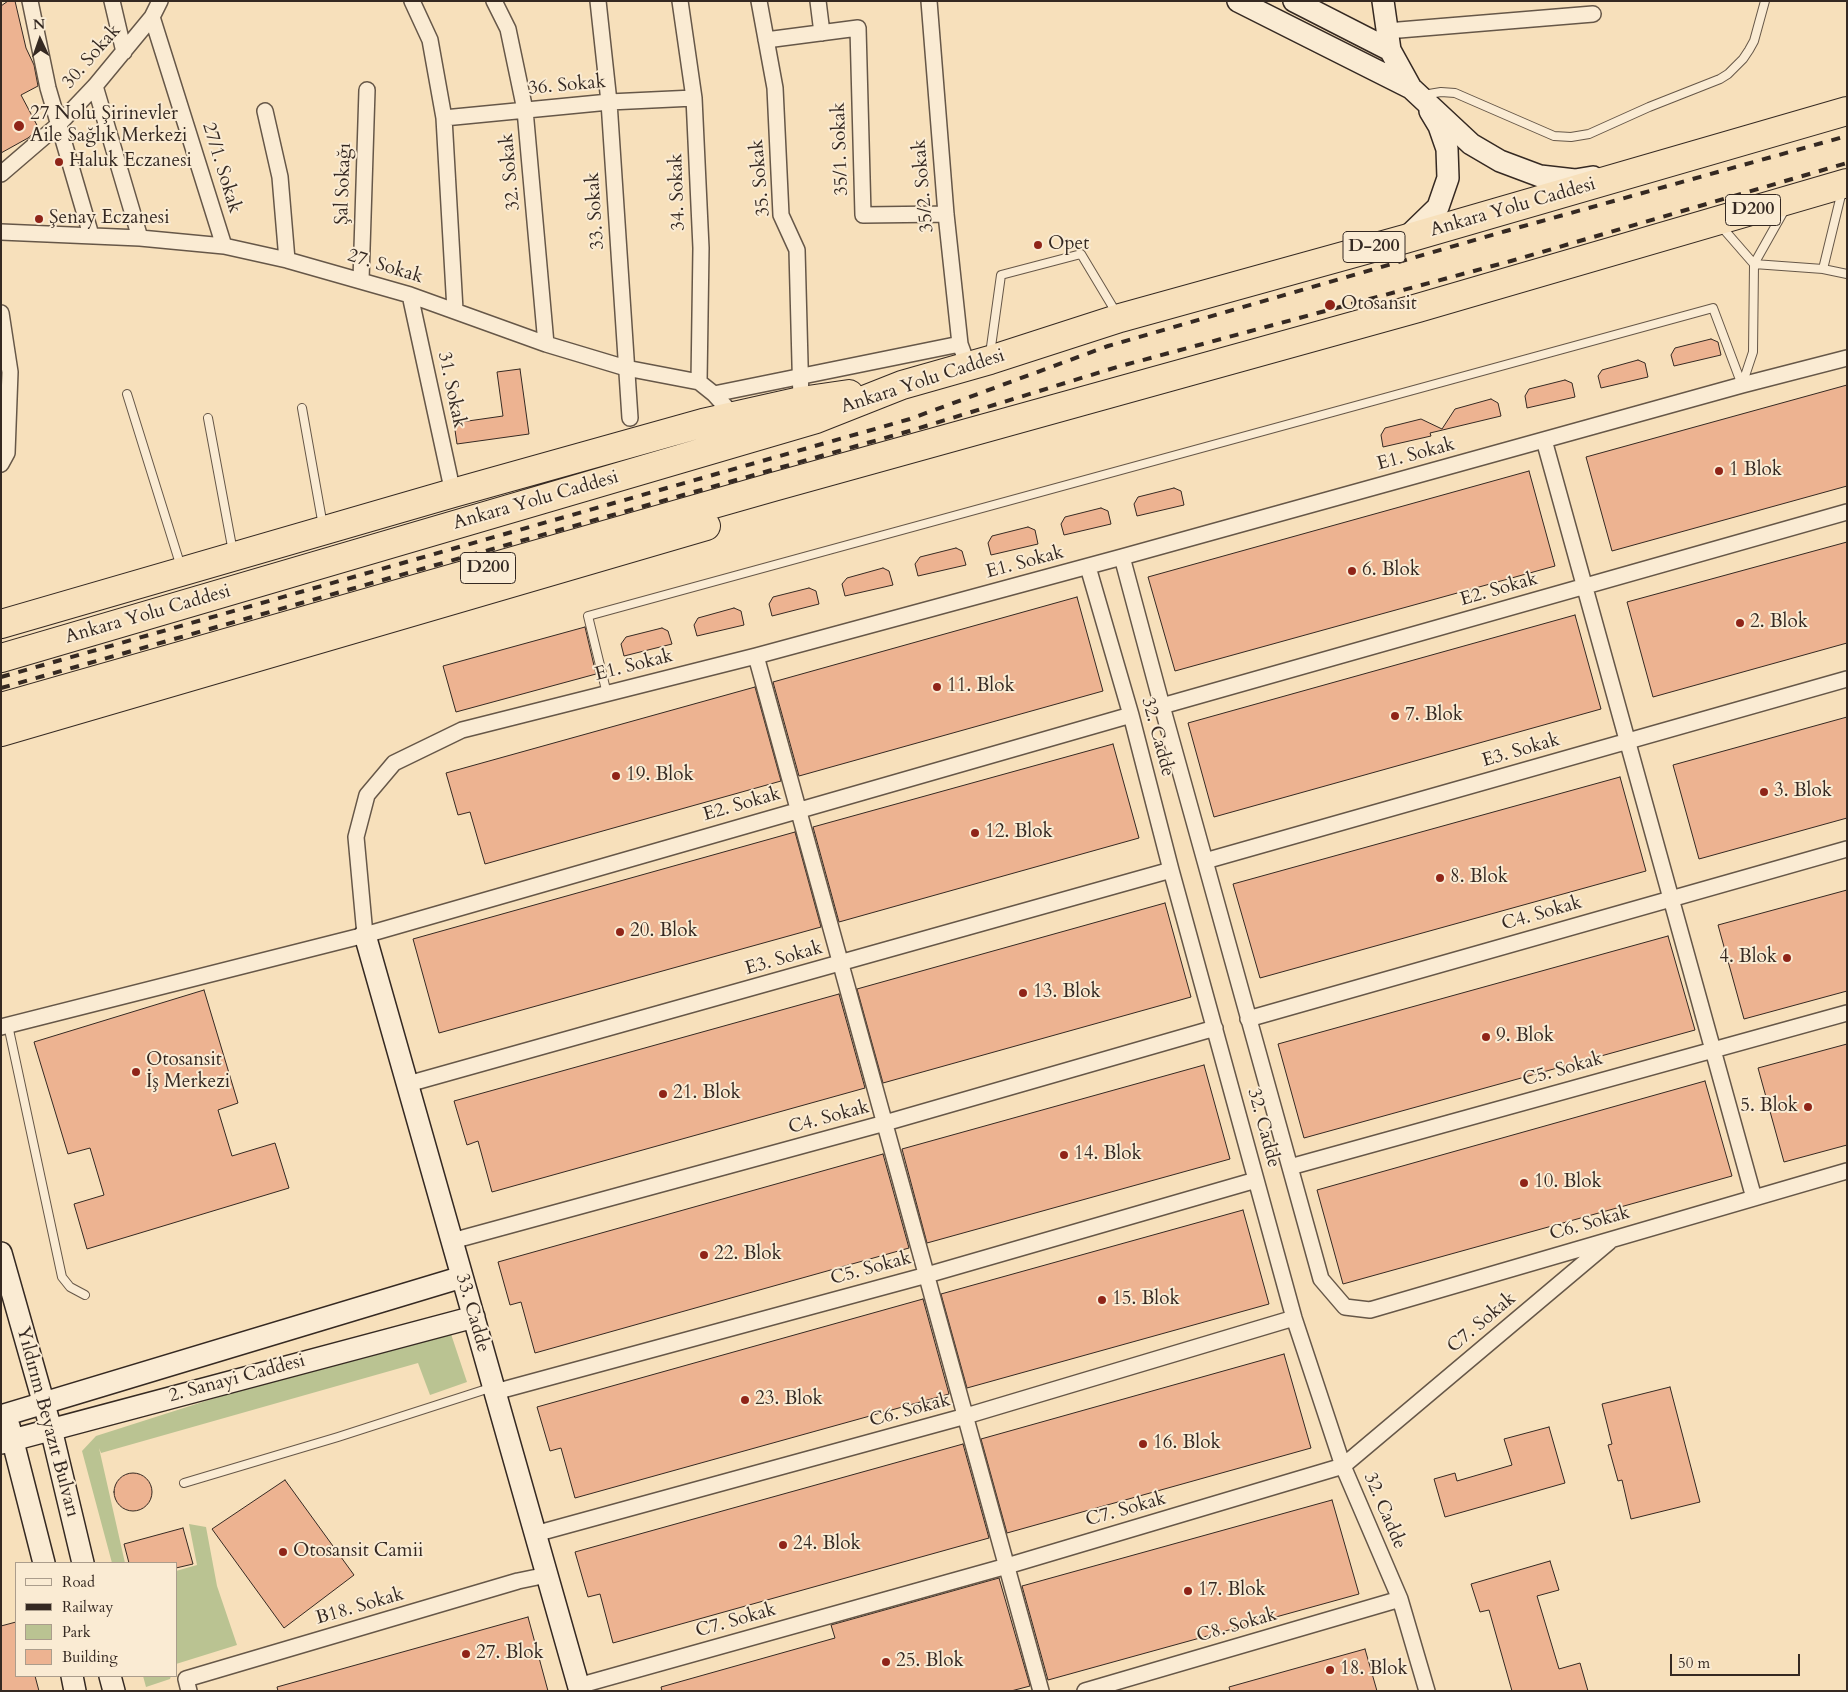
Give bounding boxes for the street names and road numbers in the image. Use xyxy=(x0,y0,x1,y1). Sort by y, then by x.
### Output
street label: 30. Sokak xyxy=(58,20,126,94)
street label: 36. Sokak xyxy=(527,71,607,101)
street label: 35/1. Sokak xyxy=(828,102,854,196)
street label: 27/1. Sokak xyxy=(196,120,246,216)
street label: 32. Sokak xyxy=(496,132,526,212)
street label: 35. Sokak xyxy=(746,138,776,218)
street label: 35/2. Sokak xyxy=(909,138,939,234)
street label: Şal Sokağı xyxy=(331,143,357,225)
street label: 34. Sokak xyxy=(665,153,691,231)
street label: 33. Sokak xyxy=(582,171,610,251)
street label: Ankara Yolu Caddesi xyxy=(1428,173,1598,243)
road number: D200 xyxy=(1726,194,1780,226)
road number: D-200 xyxy=(1343,232,1405,262)
street label: 27. Sokak xyxy=(345,245,425,289)
street label: Ankara Yolu Caddesi xyxy=(838,345,1008,419)
street label: 31. Sokak xyxy=(432,350,470,430)
street label: E1. Sokak xyxy=(1375,434,1457,476)
street label: Ankara Yolu Caddesi xyxy=(451,466,621,536)
street label: E1. Sokak xyxy=(984,542,1066,584)
road number: D200 xyxy=(460,552,516,584)
street label: E2. Sokak xyxy=(1458,568,1540,612)
street label: Ankara Yolu Caddesi xyxy=(63,580,233,650)
street label: E1. Sokak xyxy=(593,645,675,687)
street label: 32. Cadde xyxy=(1136,695,1178,779)
street label: E3. Sokak xyxy=(1480,729,1562,773)
street label: E2. Sokak xyxy=(701,783,783,827)
street label: C4. Sokak xyxy=(1499,892,1585,936)
street label: E3. Sokak xyxy=(743,937,825,981)
street label: C5. Sokak xyxy=(1520,1048,1606,1092)
street label: 32. Cadde xyxy=(1242,1086,1284,1170)
street label: C4. Sokak xyxy=(786,1096,872,1140)
street label: C6. Sokak xyxy=(1547,1202,1633,1246)
street label: C5. Sokak xyxy=(828,1247,914,1291)
street label: 33. Cadde xyxy=(450,1271,494,1355)
street label: C7. Sokak xyxy=(1443,1288,1521,1358)
street label: Yıldırım Beyazıt Bulvarı xyxy=(11,1324,83,1520)
street label: 2. Sanayi Caddesi xyxy=(166,1350,308,1408)
street label: C6. Sokak xyxy=(867,1389,953,1433)
street label: 32. Cadde xyxy=(1358,1469,1410,1553)
street label: C7. Sokak xyxy=(1083,1488,1169,1532)
street label: B18. Sokak xyxy=(313,1584,407,1630)
street label: C7. Sokak xyxy=(693,1599,779,1643)
street label: C8. Sokak xyxy=(1194,1604,1280,1648)

